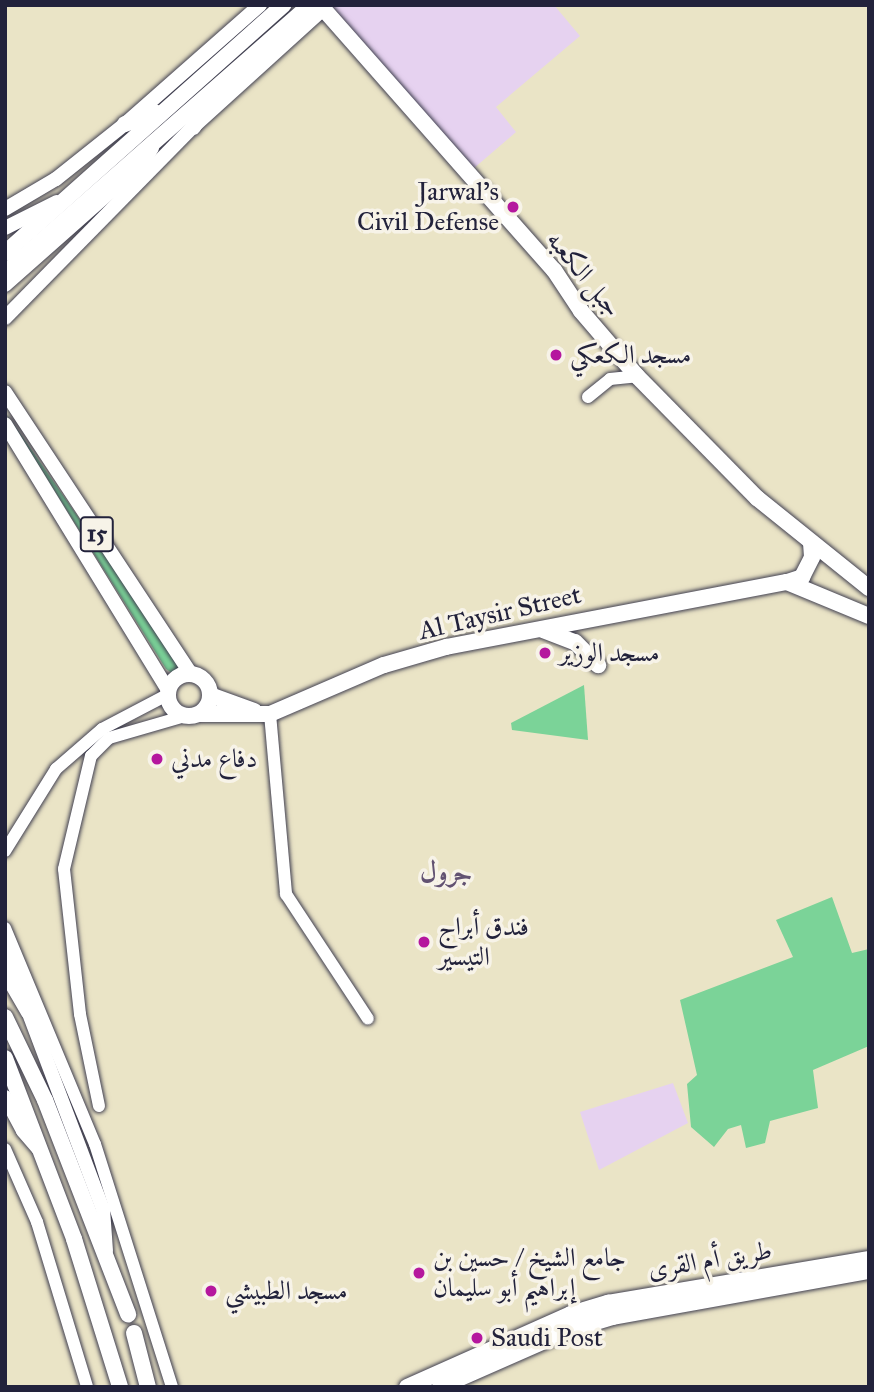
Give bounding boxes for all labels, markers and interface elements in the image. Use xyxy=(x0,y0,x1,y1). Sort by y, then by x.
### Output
place label: Jarwal's Civil Defense xyxy=(357,176,499,238)
marker: Jarwal's Civil Defense xyxy=(505,199,521,215)
street label: جبل الكعبه xyxy=(540,225,628,323)
place label: مسجد الكعكي xyxy=(570,339,691,371)
marker: مسجد الكعكي xyxy=(548,347,564,363)
road number: 15 xyxy=(80,514,114,554)
street label: Al Taysir Street xyxy=(416,579,584,647)
place label: مسجد الوزير xyxy=(559,637,660,669)
marker: مسجد الوزير xyxy=(537,645,553,661)
place label: دفاع مدني xyxy=(171,743,257,775)
marker: دفاع مدني xyxy=(149,751,165,767)
district label: جرول xyxy=(420,855,472,889)
place label: فندق أبراج التيسير xyxy=(438,911,529,972)
marker: فندق أبراج التيسير xyxy=(416,934,432,950)
street label: طريق أم القرى xyxy=(646,1235,774,1285)
place label: جامع الشيخ / حسين بن إبراهيم أبو سليمان xyxy=(433,1242,626,1304)
marker: جامع الشيخ / حسين بن إبراهيم أبو سليمان xyxy=(411,1265,427,1281)
place label: مسجد الطبيشي xyxy=(225,1275,348,1307)
marker: مسجد الطبيشي xyxy=(203,1283,219,1299)
place label: Saudi Post xyxy=(491,1322,603,1354)
marker: Saudi Post xyxy=(469,1330,485,1346)

